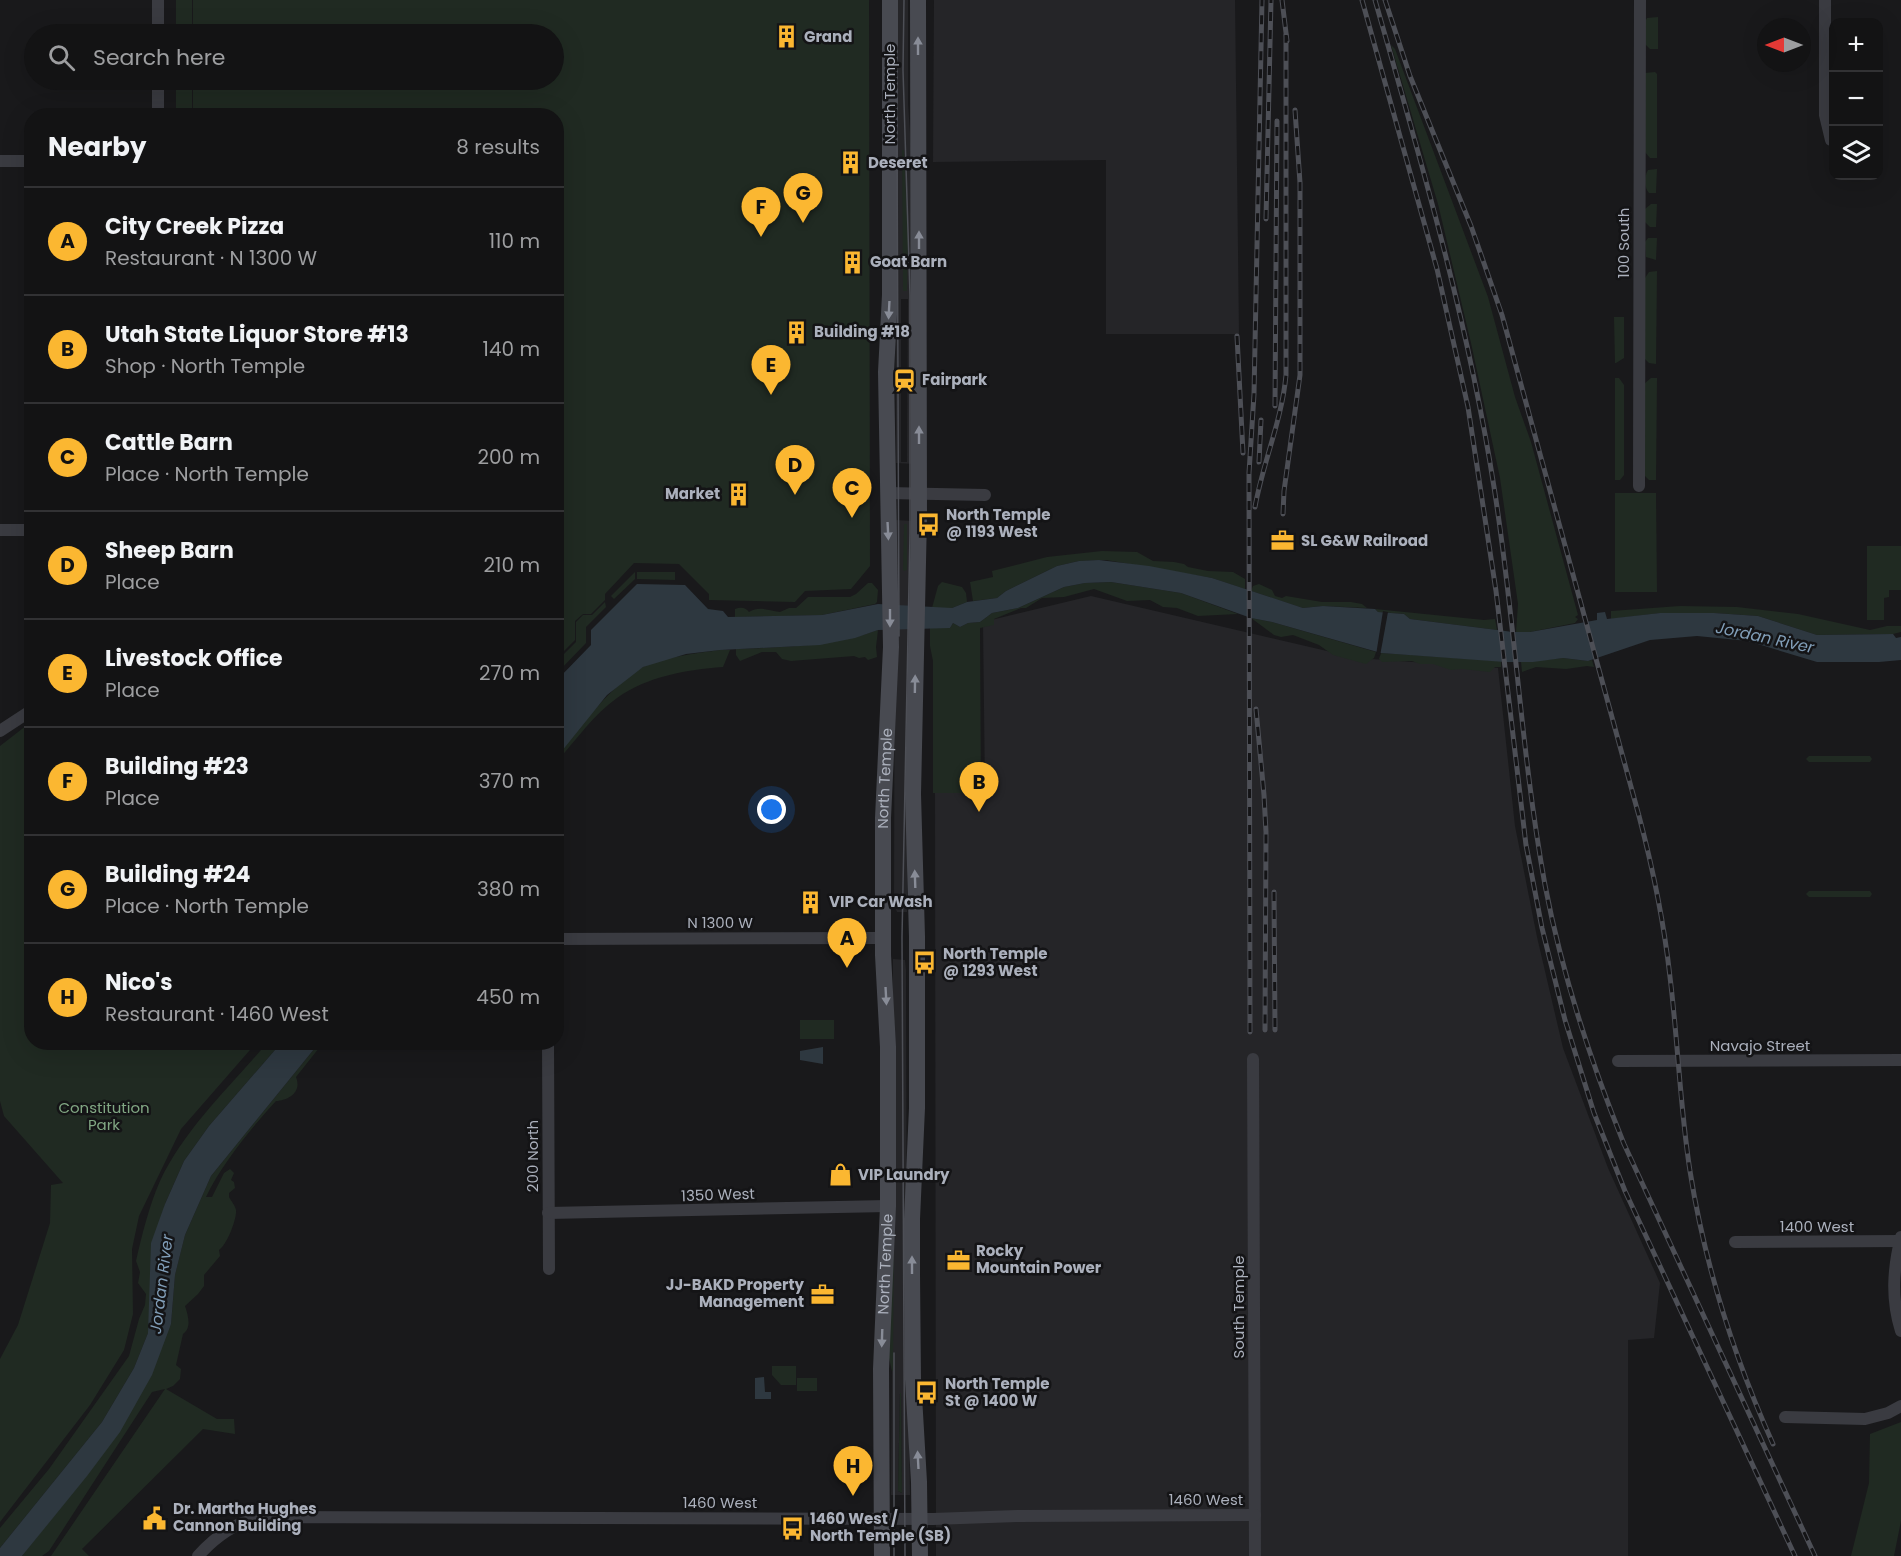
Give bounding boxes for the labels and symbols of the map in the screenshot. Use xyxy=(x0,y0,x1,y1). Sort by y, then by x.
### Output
north arrow xyxy=(1757,18,1811,72)
building icon: Grand xyxy=(773,24,799,50)
place label: Grand xyxy=(804,26,852,47)
one-way arrow xyxy=(913,36,923,55)
street label: North Temple xyxy=(879,44,900,144)
building icon: Deseret xyxy=(837,150,863,176)
place label: Deseret xyxy=(868,152,928,173)
pin: G xyxy=(784,174,822,223)
pin: F xyxy=(742,188,780,237)
street label: 100 South xyxy=(1613,208,1634,278)
one-way arrow xyxy=(914,231,924,250)
building icon: Goat Barn xyxy=(839,249,865,275)
place label: Goat Barn xyxy=(870,251,947,272)
one-way arrow xyxy=(885,301,894,320)
building icon: Building #18 xyxy=(783,319,809,345)
place label: Building #18 xyxy=(814,321,910,342)
pin: E xyxy=(752,346,790,395)
station icon: Fairpark xyxy=(891,367,917,393)
place label: Fairpark xyxy=(922,369,988,390)
one-way arrow xyxy=(914,426,924,445)
pin: D xyxy=(776,446,814,495)
pin: C xyxy=(832,468,872,518)
building icon: Market xyxy=(725,481,751,507)
place label: Market xyxy=(665,483,720,504)
place label: North Temple @ 1193 West xyxy=(946,504,1050,542)
bus stop icon: North Temple @ 1193 West xyxy=(915,511,941,537)
one-way arrow xyxy=(884,522,893,541)
office icon: SL G&W Railroad xyxy=(1270,528,1296,554)
place label: SL G&W Railroad xyxy=(1301,530,1428,551)
one-way arrow xyxy=(886,608,895,627)
water label: Jordan River xyxy=(1714,616,1817,659)
one-way arrow xyxy=(910,674,919,693)
street label: North Temple xyxy=(872,727,897,829)
pin: B xyxy=(960,762,998,812)
your location xyxy=(757,795,786,824)
one-way arrow xyxy=(911,869,920,888)
building icon: VIP Car Wash xyxy=(798,889,824,915)
place label: VIP Car Wash xyxy=(829,891,933,912)
street label: N 1300 W xyxy=(687,912,753,933)
pin: A xyxy=(828,918,866,968)
place label: North Temple @ 1293 West xyxy=(943,943,1047,981)
bus stop icon: North Temple @ 1293 West xyxy=(912,950,938,976)
one-way arrow xyxy=(881,987,890,1006)
street label: Navajo Street xyxy=(1710,1035,1810,1056)
park label: Constitution Park xyxy=(58,1097,150,1135)
street label: 200 North xyxy=(522,1120,543,1192)
shop icon: VIP Laundry xyxy=(827,1162,853,1188)
place label: VIP Laundry xyxy=(858,1164,950,1185)
street label: 1350 West xyxy=(681,1183,755,1206)
street label: North Temple xyxy=(872,1213,898,1315)
street label: 1400 West xyxy=(1780,1216,1854,1237)
water label: Jordan River xyxy=(144,1232,179,1335)
place label: Rocky Mountain Power xyxy=(976,1240,1102,1278)
office icon: Rocky Mountain Power xyxy=(945,1247,971,1273)
street label: South Temple xyxy=(1228,1255,1249,1359)
one-way arrow xyxy=(907,1256,917,1275)
place label: JJ-BAKD Property Management xyxy=(666,1274,805,1312)
office icon: JJ-BAKD Property Management xyxy=(809,1281,835,1307)
one-way arrow xyxy=(878,1329,887,1348)
place label: North Temple St @ 1400 W xyxy=(945,1373,1049,1411)
bus stop icon: North Temple St @ 1400 W xyxy=(914,1380,940,1406)
pin: H xyxy=(834,1446,872,1496)
one-way arrow xyxy=(913,1451,922,1470)
street label: 1460 West xyxy=(1169,1489,1243,1510)
street label: 1460 West xyxy=(683,1492,757,1513)
place label: Dr. Martha Hughes Cannon Building xyxy=(173,1498,317,1536)
public building icon: Dr. Martha Hughes Cannon Building xyxy=(142,1505,168,1531)
place label: 1460 West / North Temple (SB) xyxy=(810,1508,951,1546)
bus stop icon: 1460 West / North Temple (SB) xyxy=(779,1515,805,1541)

